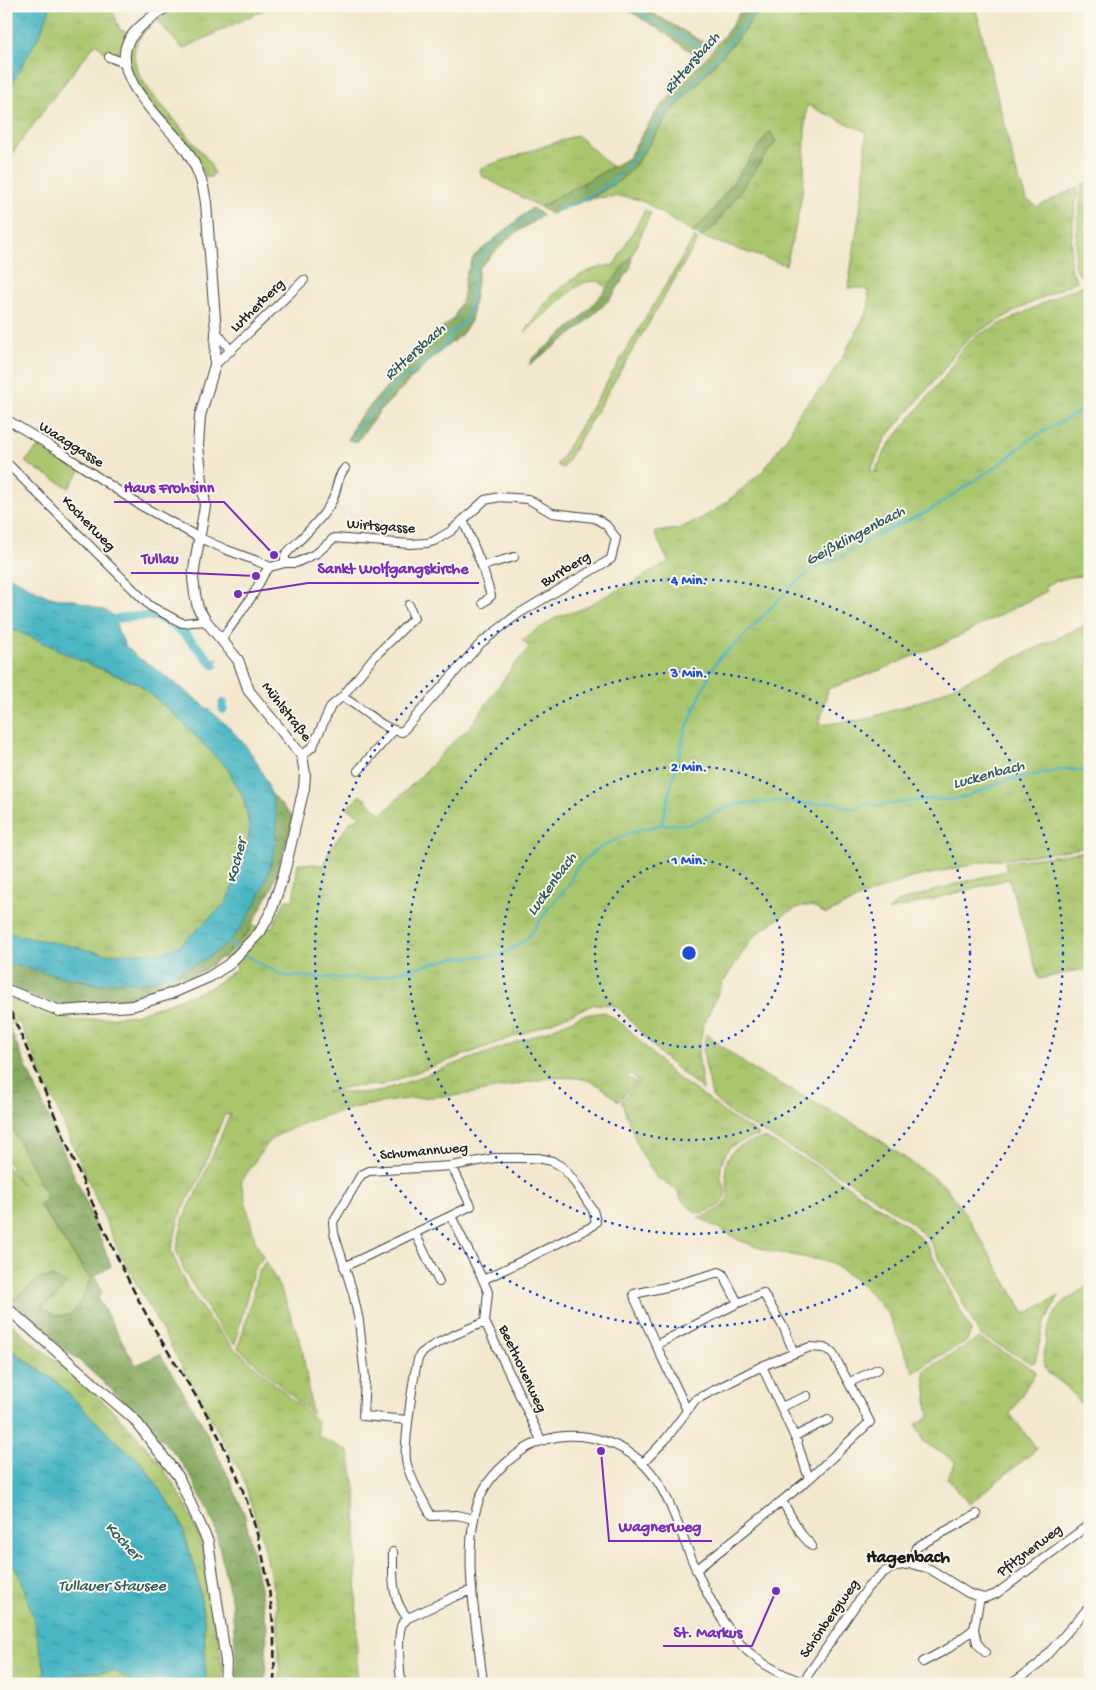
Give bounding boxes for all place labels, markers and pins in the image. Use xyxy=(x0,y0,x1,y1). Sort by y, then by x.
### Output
callout: Haus Frohsinn xyxy=(114,471,224,502)
callout: Tullau xyxy=(131,542,188,573)
callout: Sankt Wolfgangskirche xyxy=(308,552,479,583)
centre of rings xyxy=(680,944,698,962)
callout: Wagnerweg xyxy=(609,1510,712,1541)
callout: St. Markus xyxy=(663,1615,752,1646)

